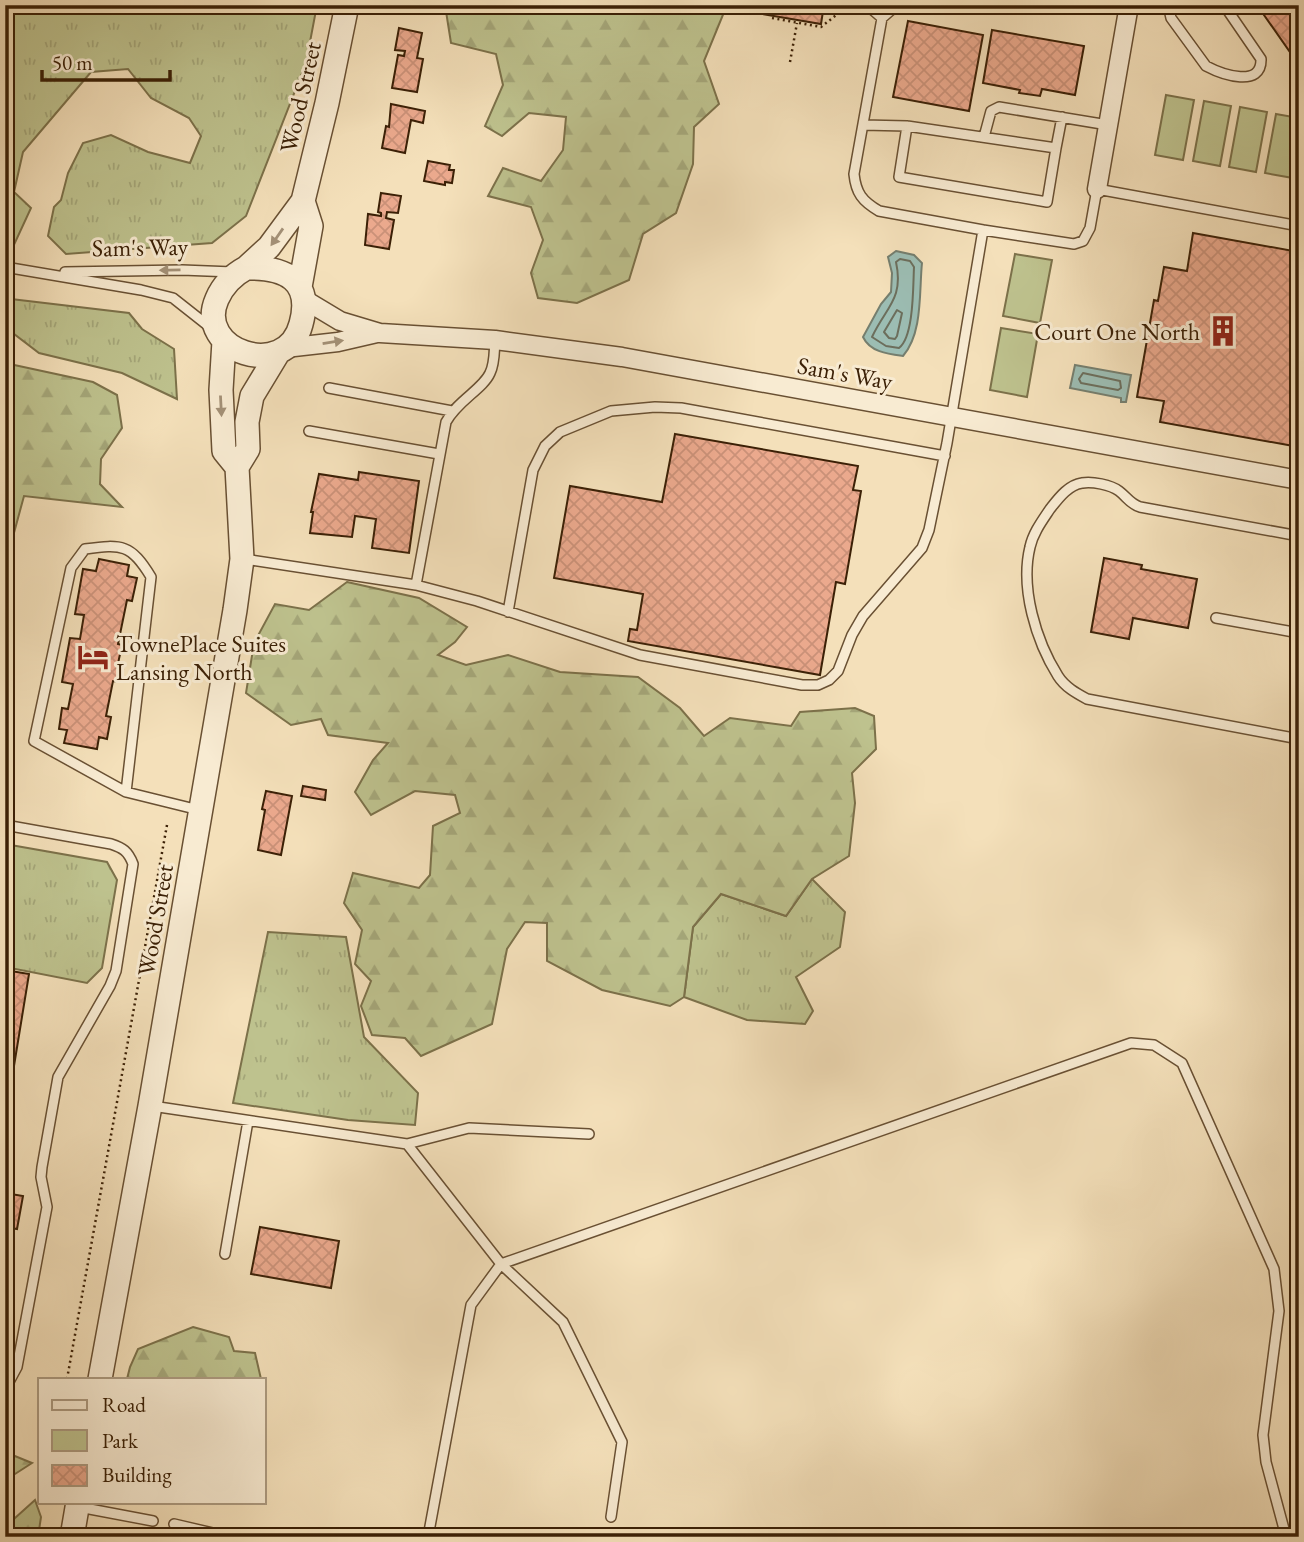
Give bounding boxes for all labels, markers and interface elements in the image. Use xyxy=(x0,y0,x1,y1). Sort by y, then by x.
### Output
scale bar xyxy=(42,38,170,82)
street label: Wood Street xyxy=(272,38,328,156)
text: 50 m xyxy=(52,49,93,76)
one-way arrow xyxy=(270,228,284,246)
street label: Sam's Way xyxy=(92,231,189,263)
one-way arrow xyxy=(158,264,180,276)
building icon: Court One North xyxy=(1206,314,1240,348)
place label: Court One North xyxy=(1034,316,1200,347)
one-way arrow xyxy=(322,336,344,347)
street label: Sam's Way xyxy=(795,349,896,397)
one-way arrow xyxy=(216,396,227,418)
place label: TownePlace Suites Lansing North xyxy=(116,628,286,687)
hotel icon: TownePlace Suites Lansing North xyxy=(76,640,110,674)
street label: Wood Street xyxy=(130,861,180,978)
legend xyxy=(38,1378,266,1504)
text: Road xyxy=(102,1391,146,1418)
text: Park xyxy=(102,1427,139,1454)
text: Building xyxy=(102,1461,172,1488)

